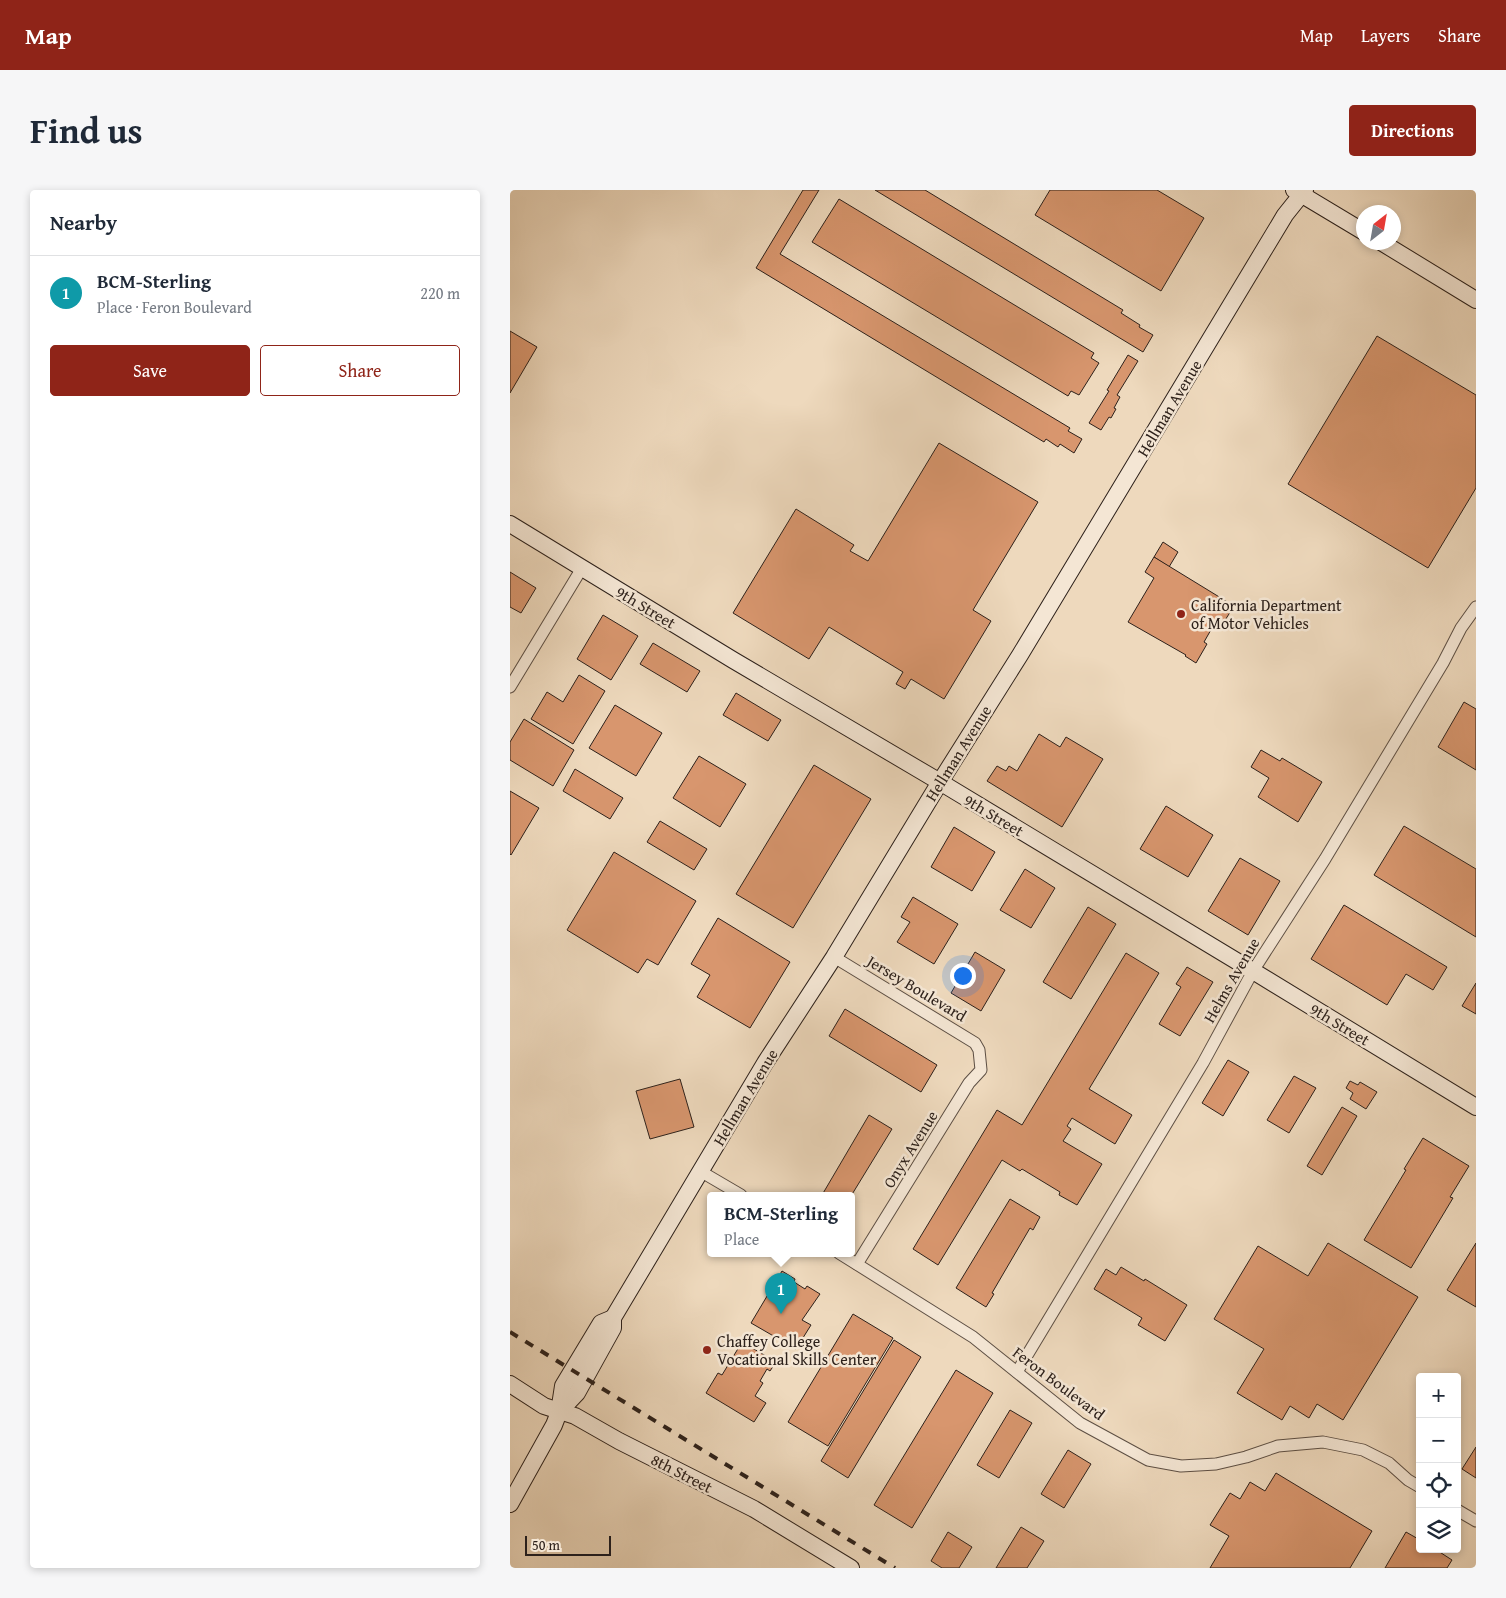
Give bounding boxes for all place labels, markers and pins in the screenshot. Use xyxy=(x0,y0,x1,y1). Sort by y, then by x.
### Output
place label: California Department of Motor Vehicles xyxy=(1191,593,1342,635)
marker: California Department of Motor Vehicles xyxy=(1175,608,1187,620)
pin: 1 xyxy=(765,1273,797,1314)
place label: Chaffey College Vocational Skills Center xyxy=(717,1329,877,1371)
marker: Chaffey College Vocational Skills Center xyxy=(701,1344,713,1356)

